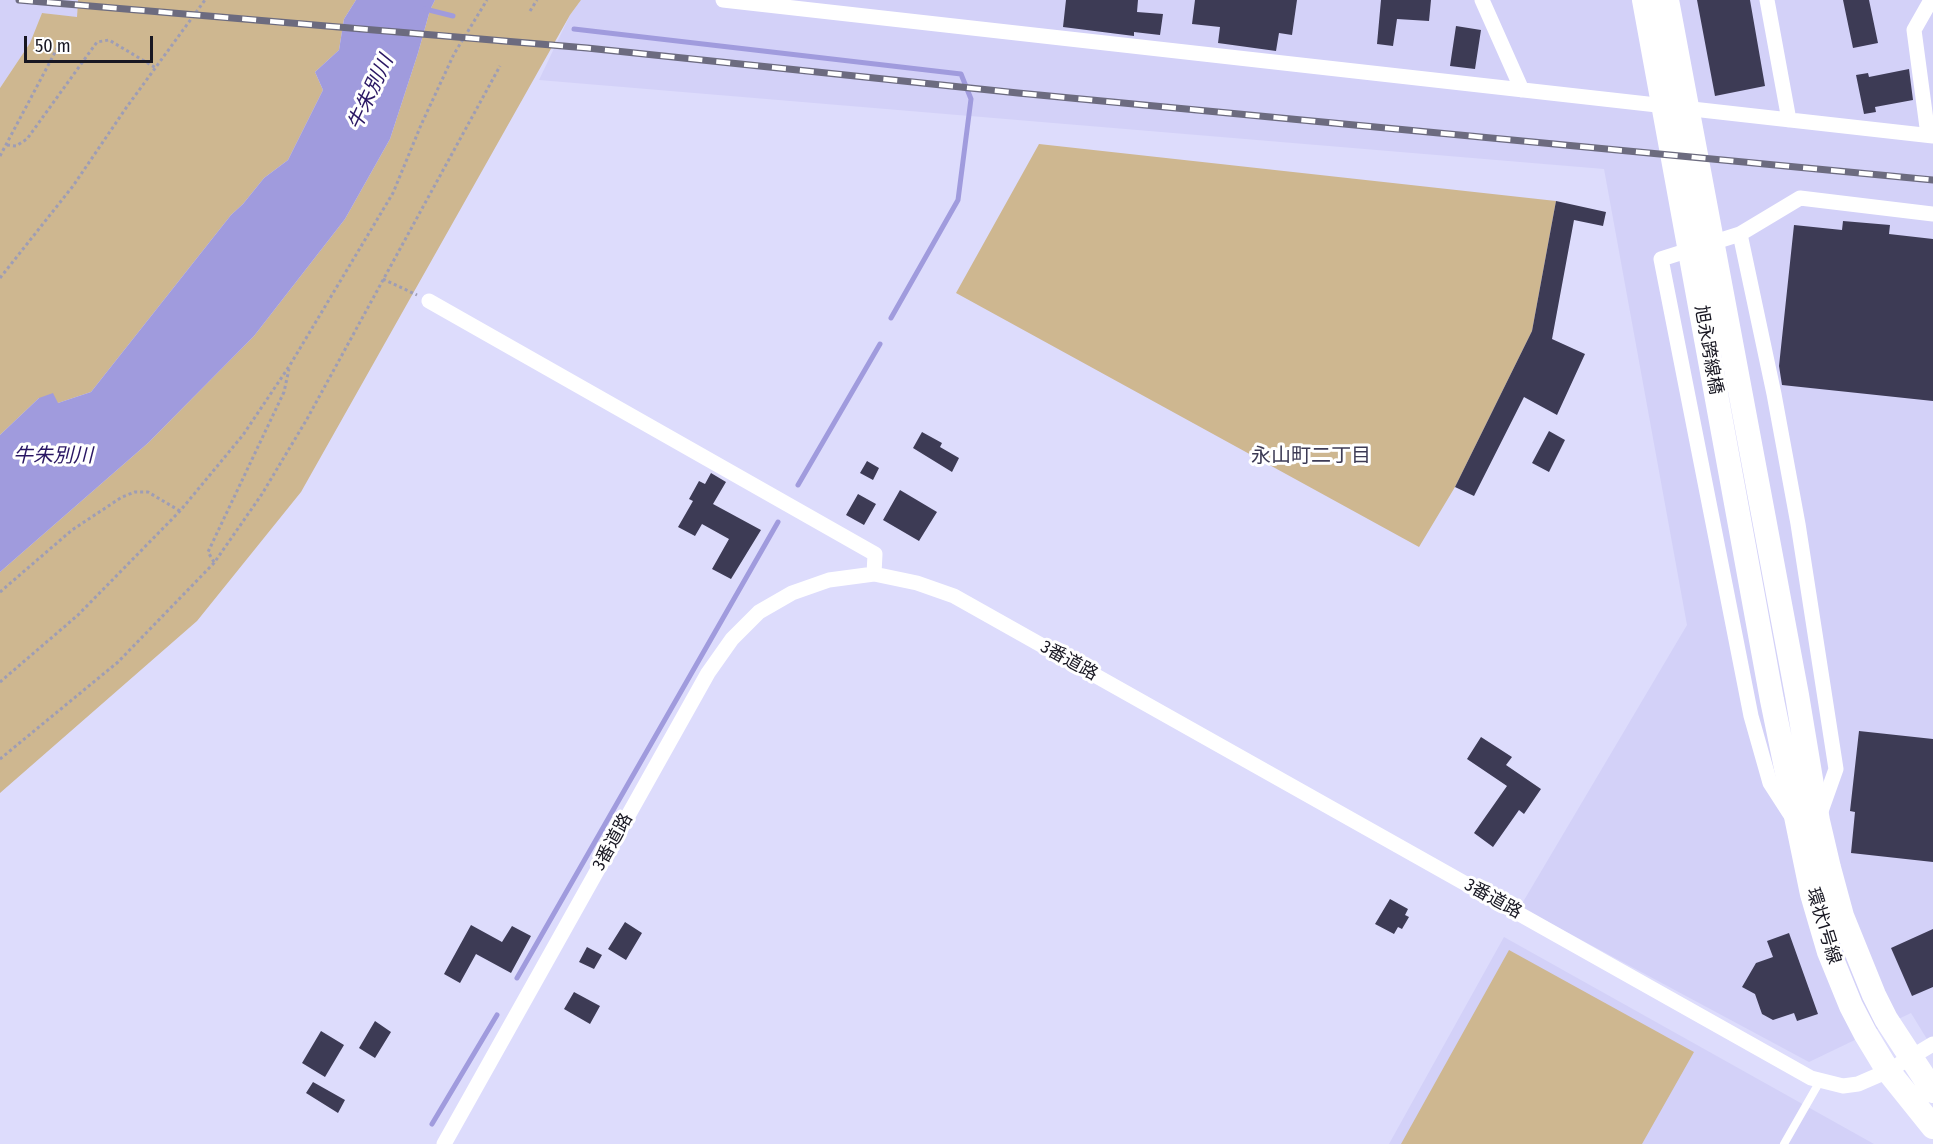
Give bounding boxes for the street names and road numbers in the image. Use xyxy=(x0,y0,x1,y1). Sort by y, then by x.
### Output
street label: 旭永跨線橋 xyxy=(1690,304,1726,396)
street label: 3番道路 xyxy=(1037,636,1101,686)
street label: 3番道路 xyxy=(588,810,638,874)
street label: 3番道路 xyxy=(1461,874,1525,924)
street label: 環状1号線 xyxy=(1801,885,1845,967)

